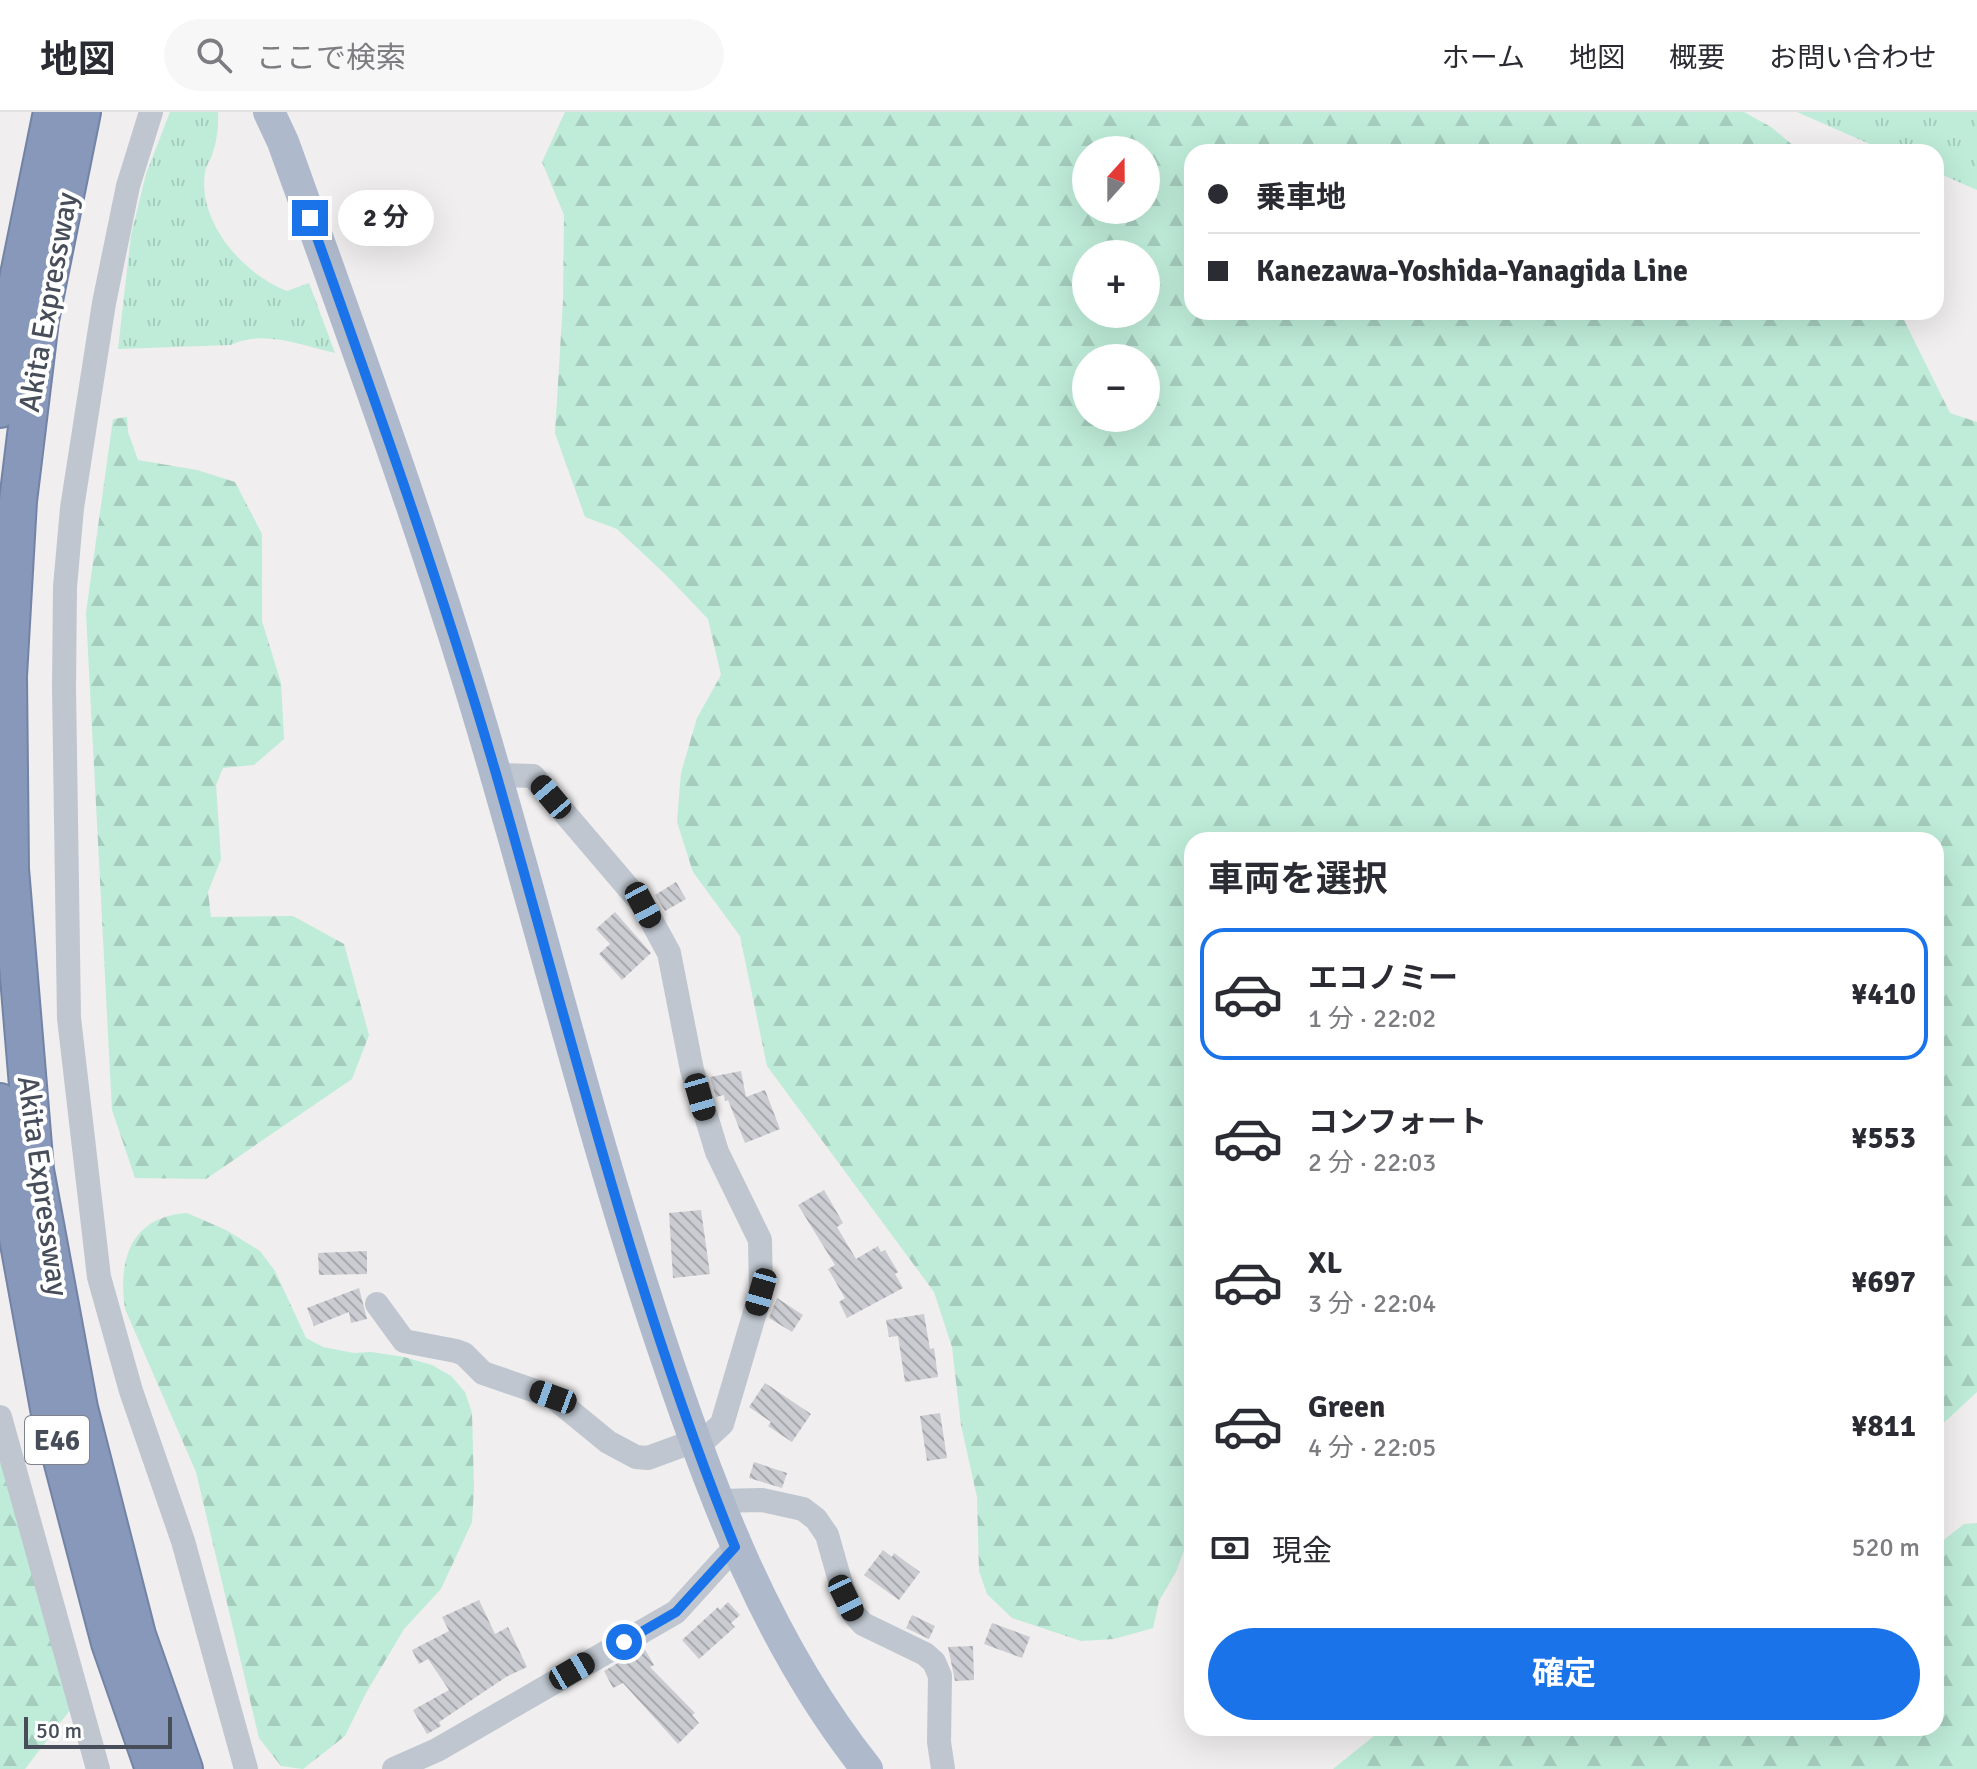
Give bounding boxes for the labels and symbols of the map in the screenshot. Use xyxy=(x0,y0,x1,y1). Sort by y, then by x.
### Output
north arrow xyxy=(1072,136,1160,224)
street label: Akita Expressway xyxy=(11,189,86,415)
callout: 2 分 xyxy=(338,190,434,246)
route end xyxy=(292,200,328,236)
car xyxy=(526,771,576,823)
car xyxy=(621,878,665,932)
car xyxy=(682,1071,718,1123)
street label: Akita Expressway xyxy=(9,1073,76,1299)
car xyxy=(743,1266,779,1318)
car xyxy=(526,1378,580,1416)
road number: E46 xyxy=(25,1416,89,1464)
car xyxy=(825,1571,867,1625)
route start xyxy=(606,1624,642,1660)
car xyxy=(545,1649,599,1693)
scale bar xyxy=(24,1713,172,1749)

